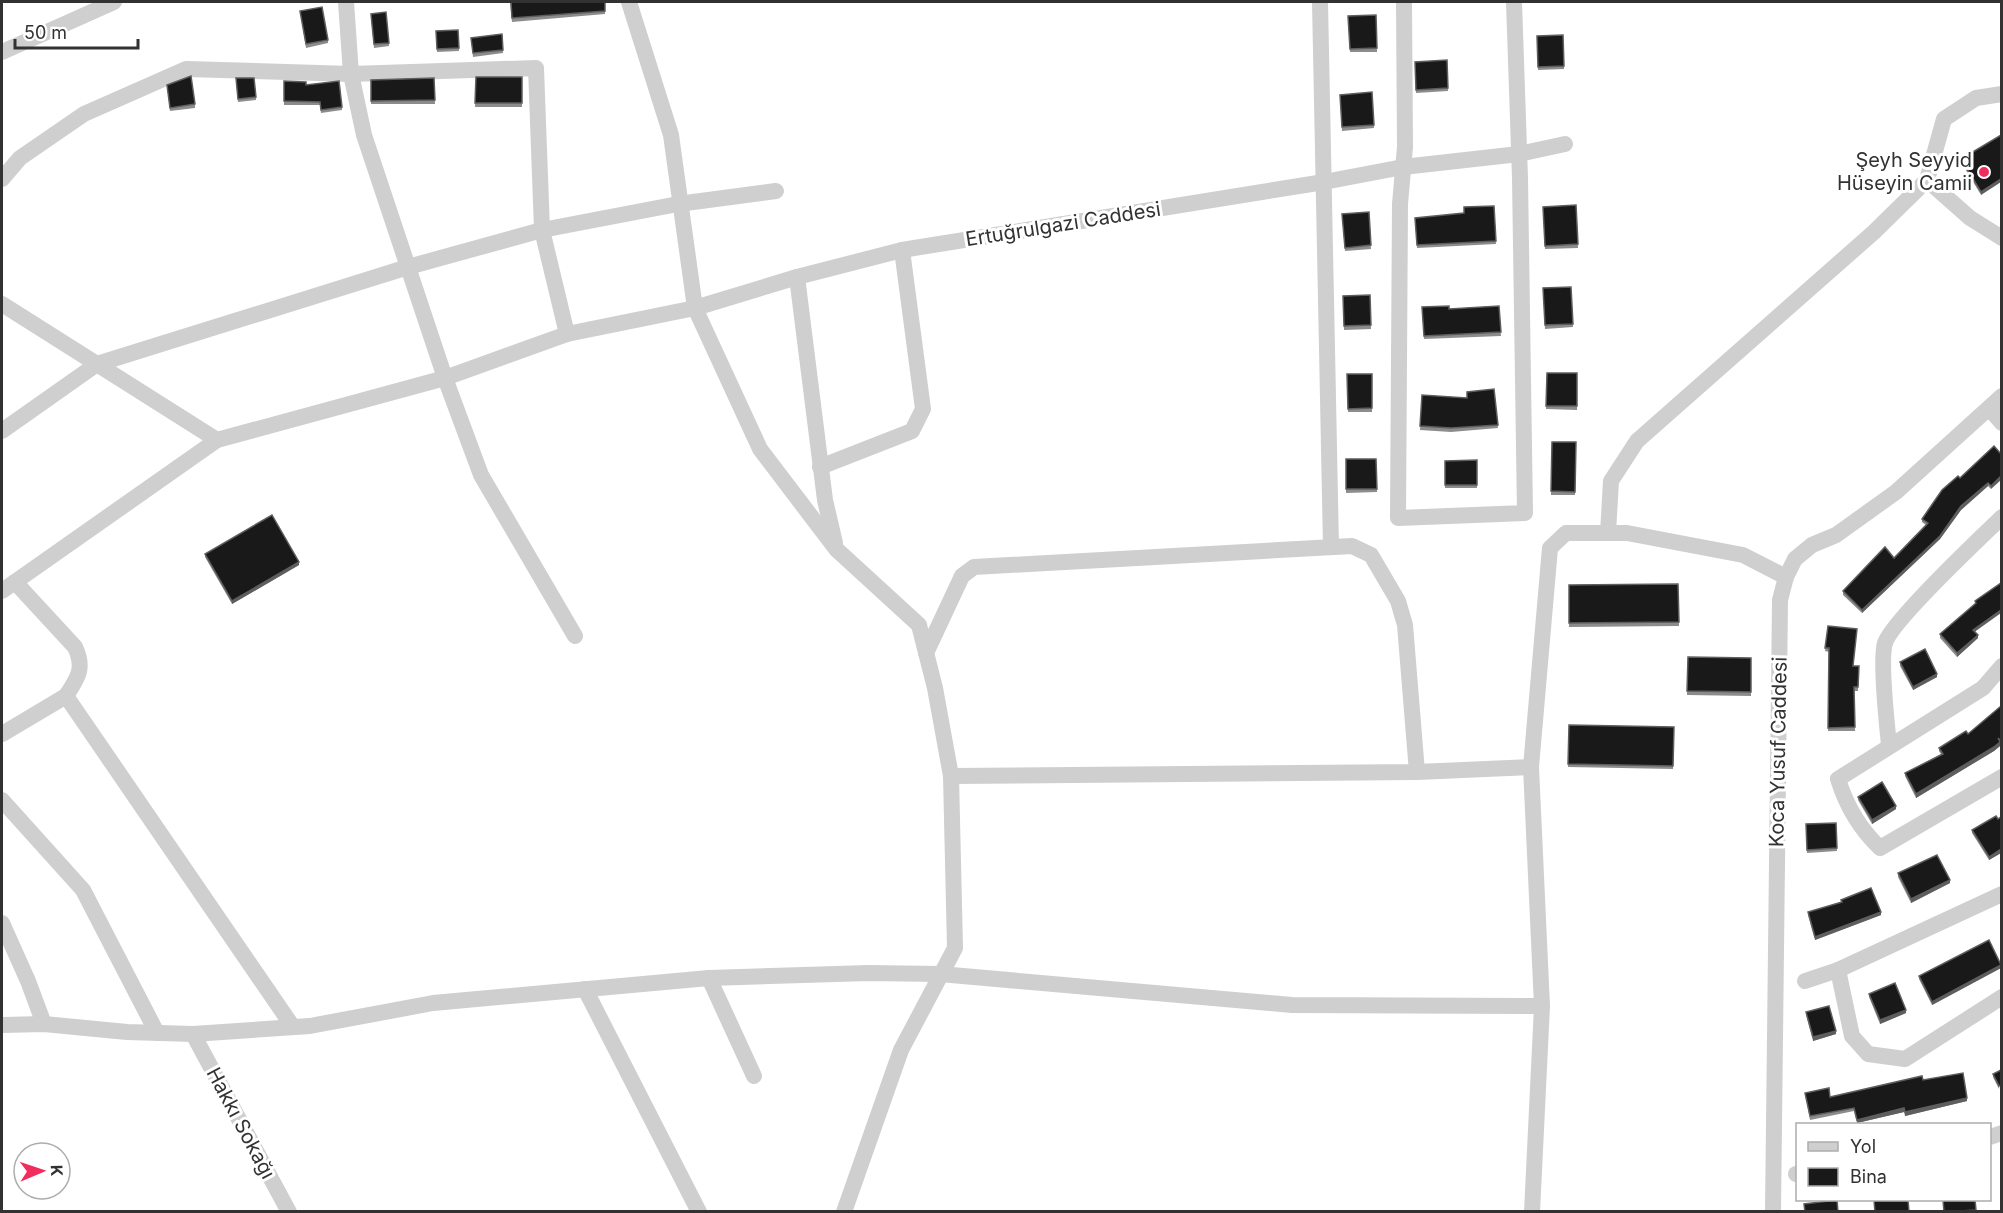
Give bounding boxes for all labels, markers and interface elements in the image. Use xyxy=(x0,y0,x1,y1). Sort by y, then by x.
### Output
scale bar xyxy=(15,12,138,50)
text: 50 m xyxy=(24,22,67,43)
place label: Şeyh Seyyid Hüseyin Camii xyxy=(1837,148,1972,195)
marker: Şeyh Seyyid Hüseyin Camii xyxy=(1977,165,1991,179)
street label: Ertuğrulgazi Caddesi xyxy=(964,197,1162,251)
street label: Koca Yusuf Caddesi xyxy=(1764,657,1792,847)
street label: Hakkı Sokağı xyxy=(202,1063,280,1183)
legend xyxy=(1796,1123,1991,1201)
text: Yol xyxy=(1850,1136,1876,1157)
north arrow xyxy=(12,1141,72,1201)
text: K xyxy=(47,1164,67,1177)
text: Bina xyxy=(1850,1166,1887,1187)

